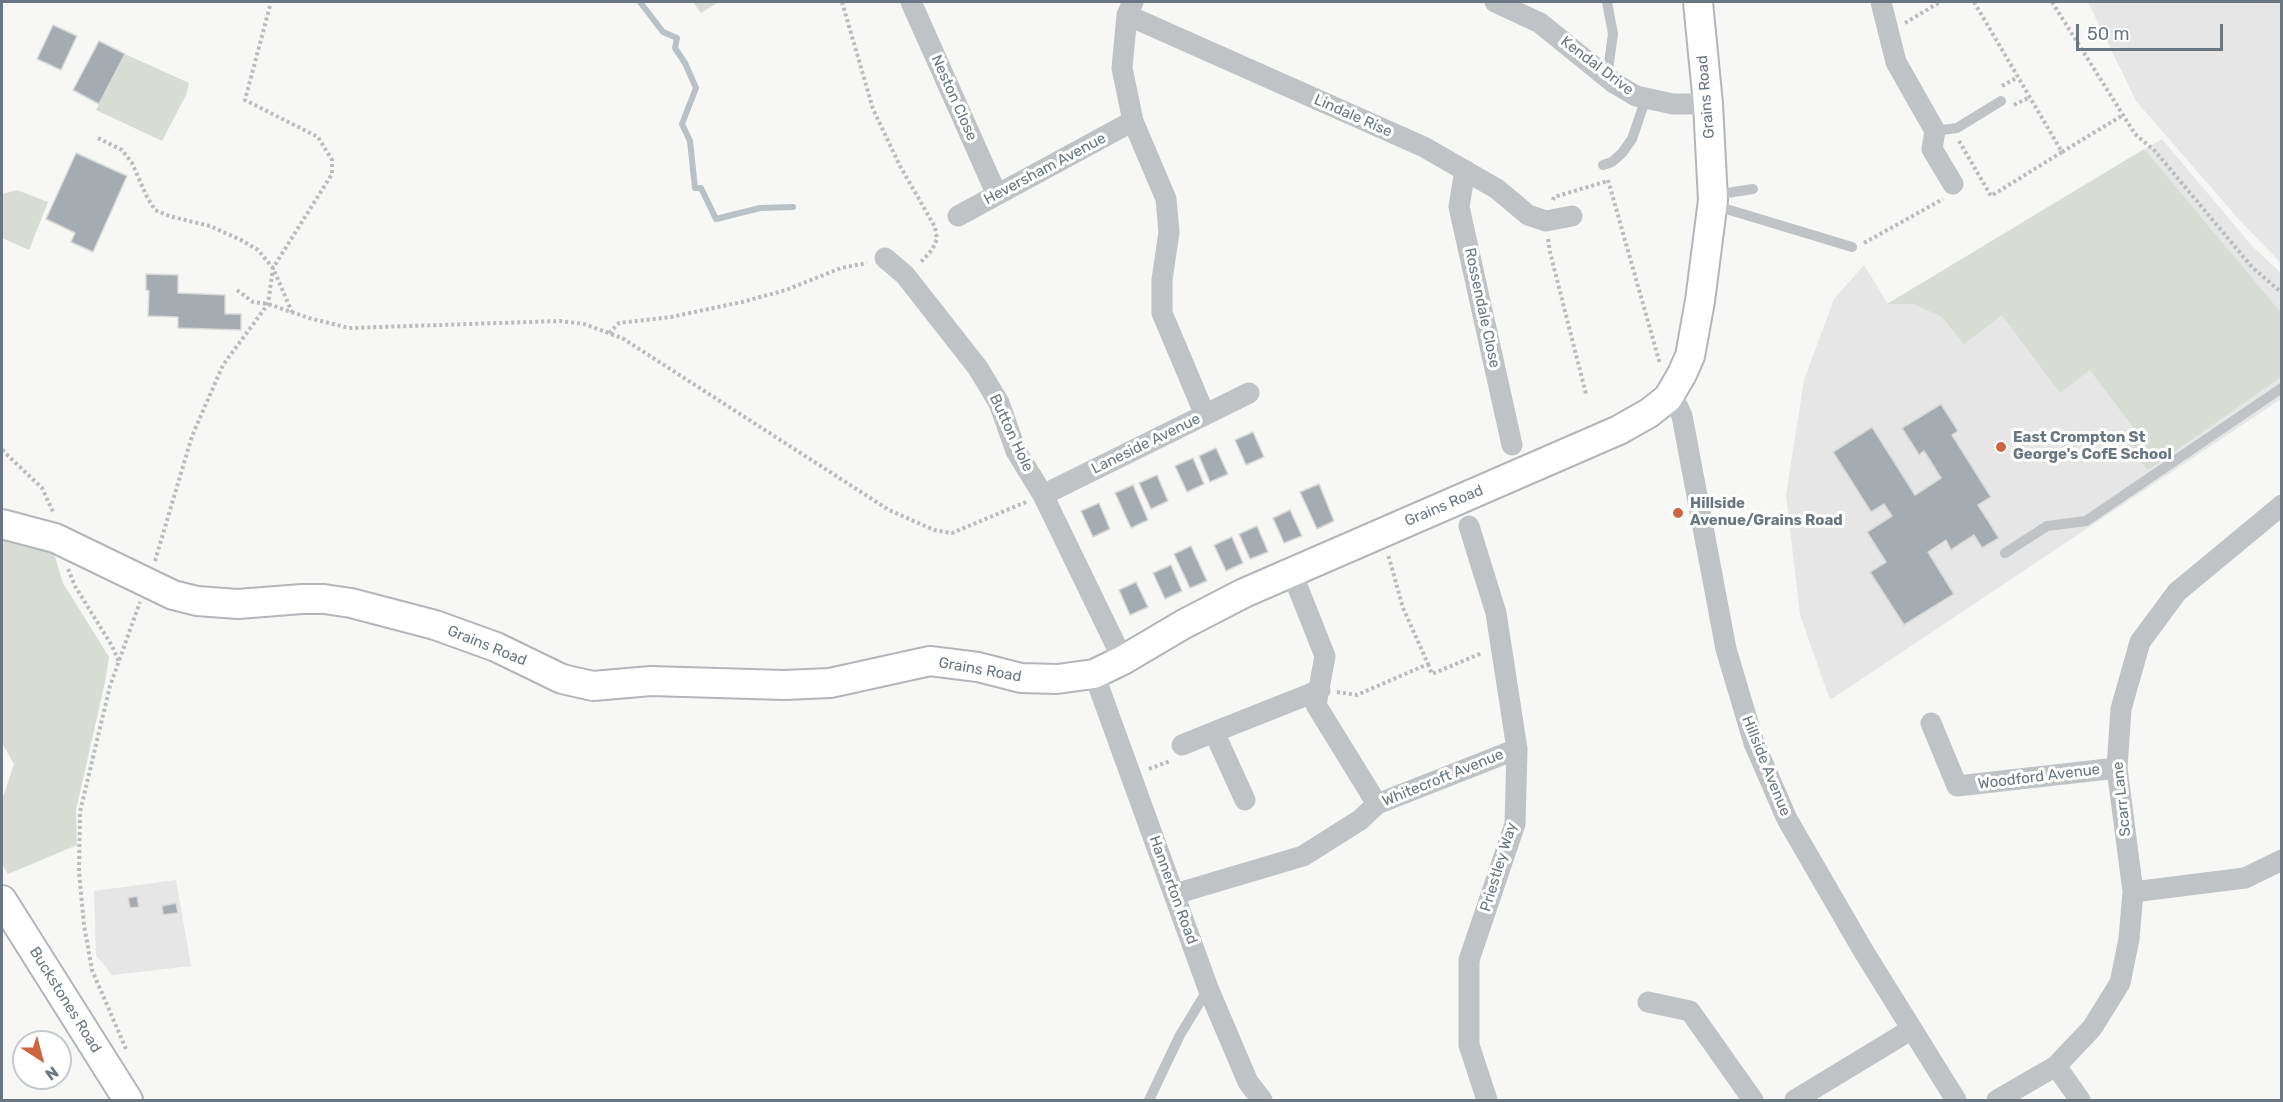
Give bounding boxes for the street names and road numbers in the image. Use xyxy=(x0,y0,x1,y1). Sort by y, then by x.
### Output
street label: Kendal Drive xyxy=(1557,33,1637,99)
street label: Neston Close xyxy=(927,52,981,144)
street label: Grains Road xyxy=(1693,55,1719,139)
street label: Lindale Rise xyxy=(1311,91,1395,141)
street label: Heversham Avenue xyxy=(981,129,1109,209)
street label: Rossendale Close xyxy=(1460,246,1504,370)
street label: Button Hole xyxy=(985,391,1037,475)
street label: Laneside Avenue xyxy=(1089,410,1203,478)
street label: Grains Road xyxy=(1402,481,1486,531)
street label: Grains Road xyxy=(445,622,529,670)
street label: Grains Road xyxy=(937,654,1023,686)
street label: Hillside Avenue xyxy=(1738,713,1794,819)
street label: Whitecroft Avenue xyxy=(1380,745,1506,811)
street label: Woodford Avenue xyxy=(1977,761,2101,793)
street label: Scarr Lane xyxy=(2109,761,2135,837)
street label: Priestley Way xyxy=(1477,820,1521,914)
street label: Hannerton Road xyxy=(1145,833,1201,947)
street label: Buckstones Road xyxy=(25,944,105,1056)

